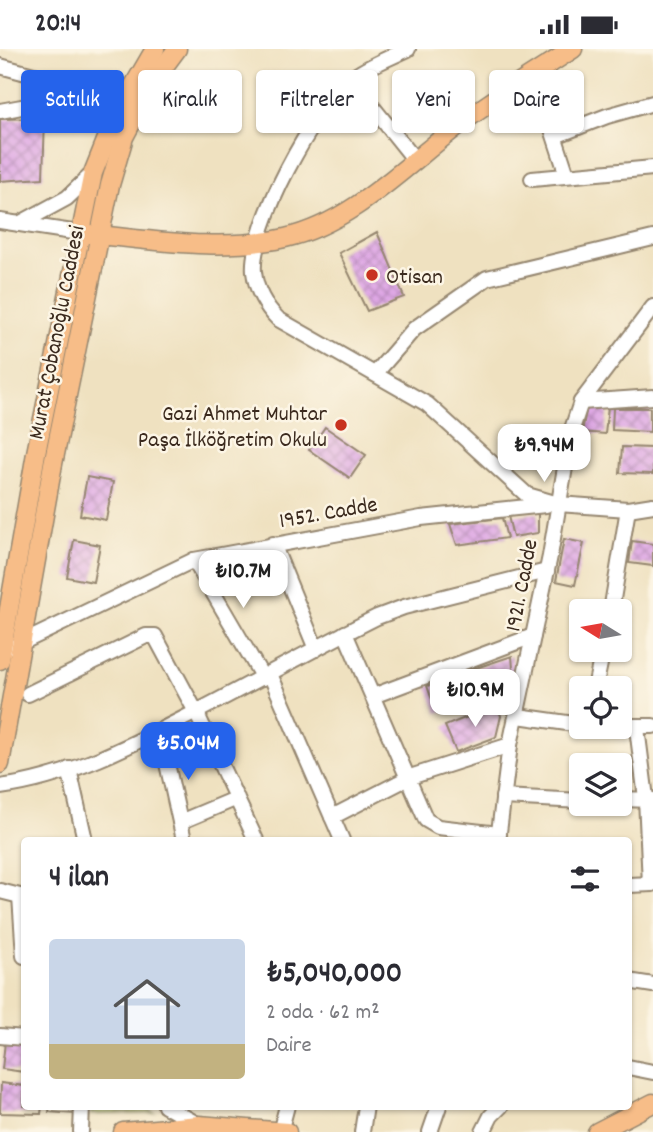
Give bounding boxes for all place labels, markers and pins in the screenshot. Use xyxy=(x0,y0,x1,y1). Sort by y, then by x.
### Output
place label: Otisan xyxy=(386,262,443,295)
marker: Otisan xyxy=(364,267,380,283)
place label: Gazi Ahmet Muhtar Paşa İlköğretim Okulu xyxy=(138,399,327,458)
marker: Gazi Ahmet Muhtar Paşa İlköğretim Okulu xyxy=(333,417,349,433)
pin: ₺9.94M xyxy=(487,425,601,484)
pin: ₺10.7M xyxy=(186,551,300,610)
pin: ₺10.9M xyxy=(418,669,532,729)
pin: ₺5.04M xyxy=(131,723,245,782)

